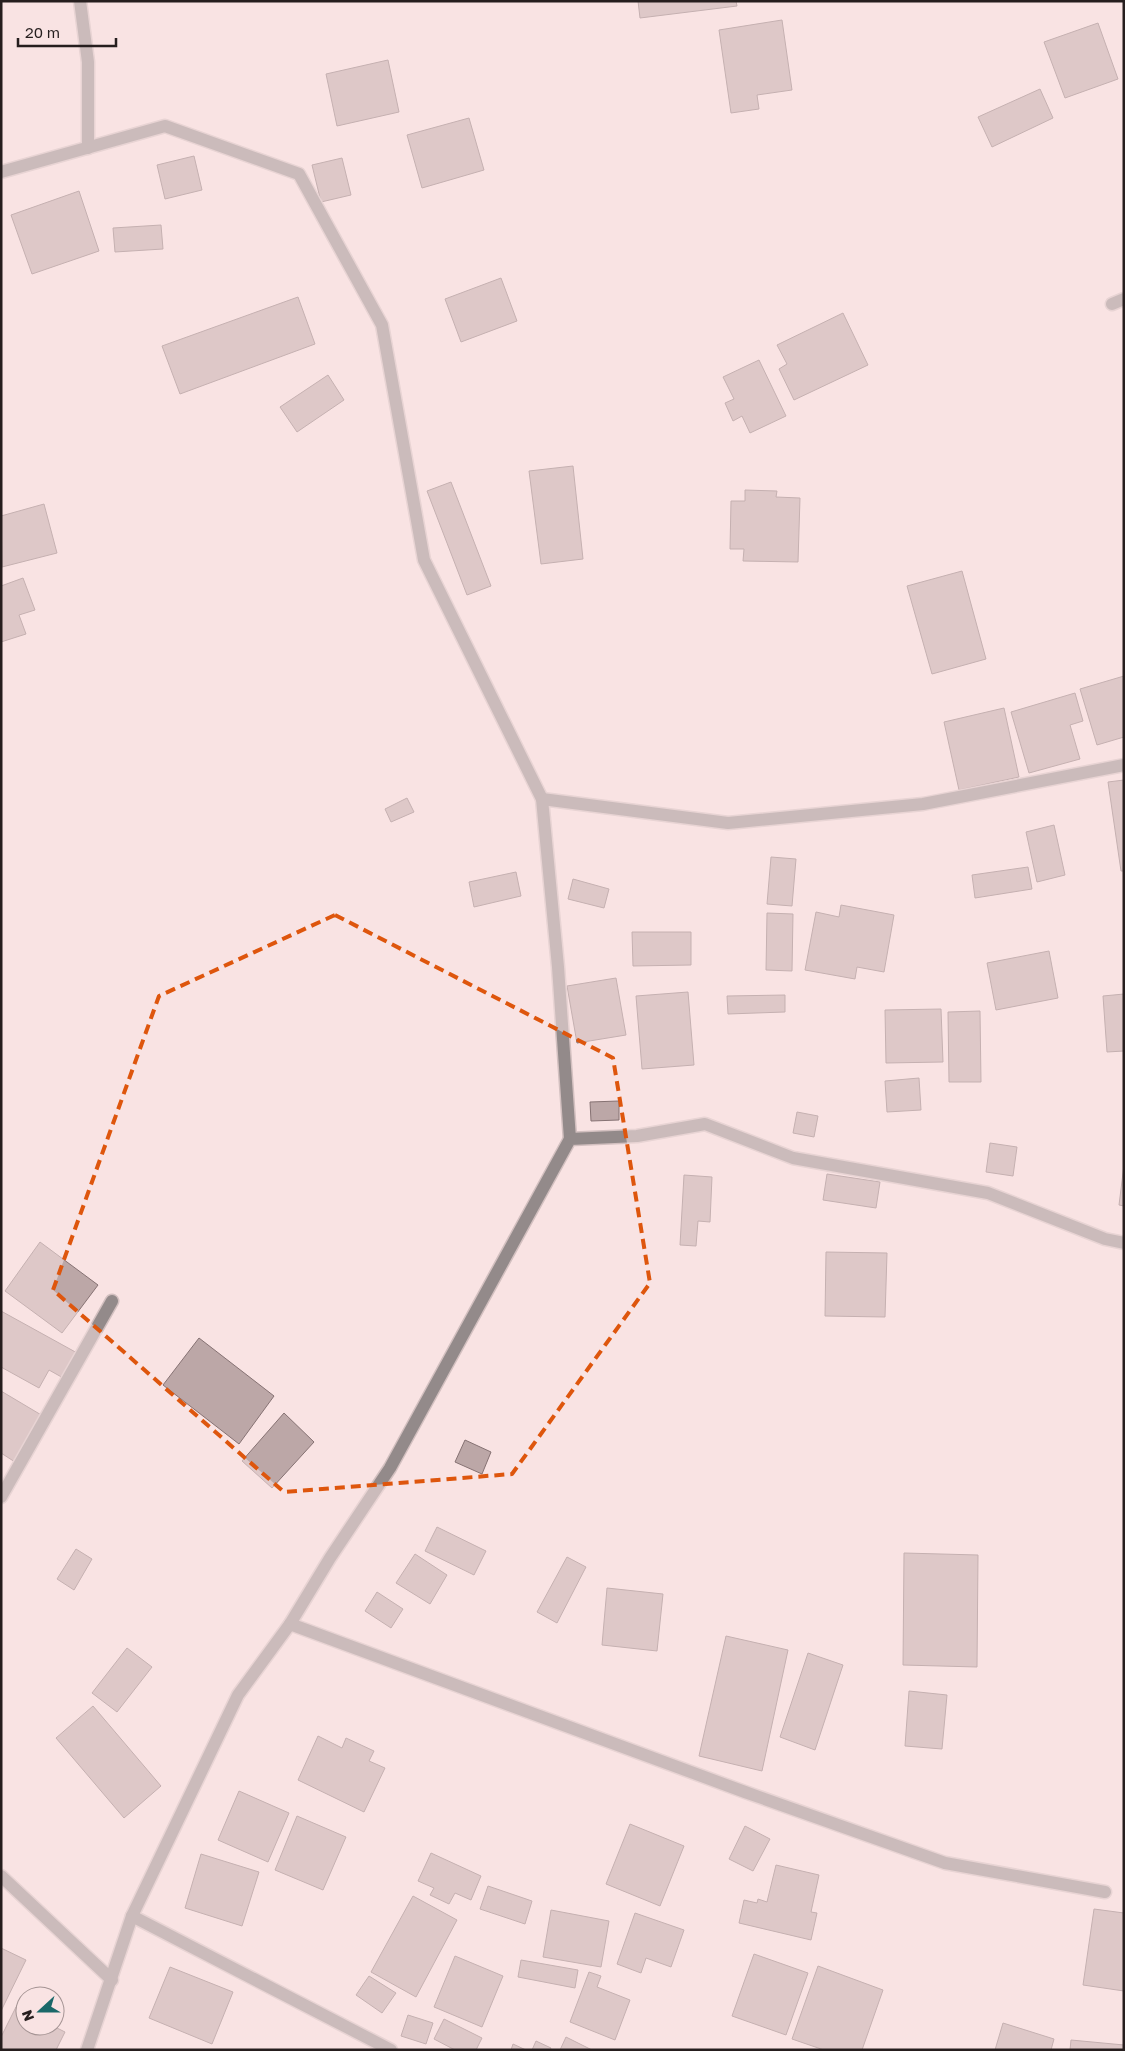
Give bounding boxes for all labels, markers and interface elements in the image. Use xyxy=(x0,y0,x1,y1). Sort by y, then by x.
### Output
scale bar xyxy=(18,15,115,47)
text: 20 m xyxy=(25,23,60,41)
north arrow xyxy=(15,1986,65,2036)
text: N xyxy=(18,2008,37,2024)

